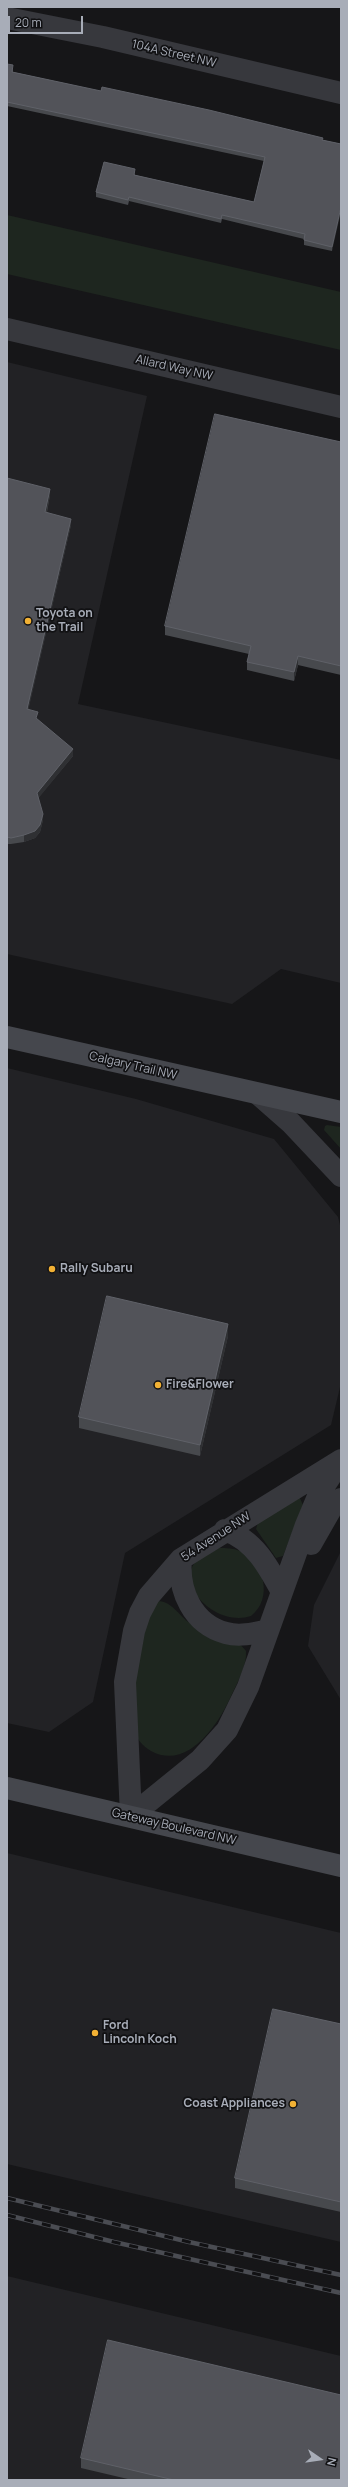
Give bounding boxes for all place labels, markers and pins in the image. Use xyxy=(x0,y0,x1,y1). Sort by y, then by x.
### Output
place label: Toyota on the Trail xyxy=(36,607,93,635)
marker: Toyota on the Trail xyxy=(23,616,33,626)
place label: Rally Subaru xyxy=(60,1262,133,1276)
marker: Rally Subaru xyxy=(47,1264,57,1274)
place label: Fire&Flower xyxy=(166,1378,234,1392)
marker: Fire&Flower xyxy=(153,1380,163,1390)
place label: Ford Lincoln Koch xyxy=(103,2019,177,2047)
marker: Ford Lincoln Koch xyxy=(90,2028,100,2038)
place label: Coast Appliances xyxy=(183,2097,285,2111)
marker: Coast Appliances xyxy=(288,2099,298,2109)

